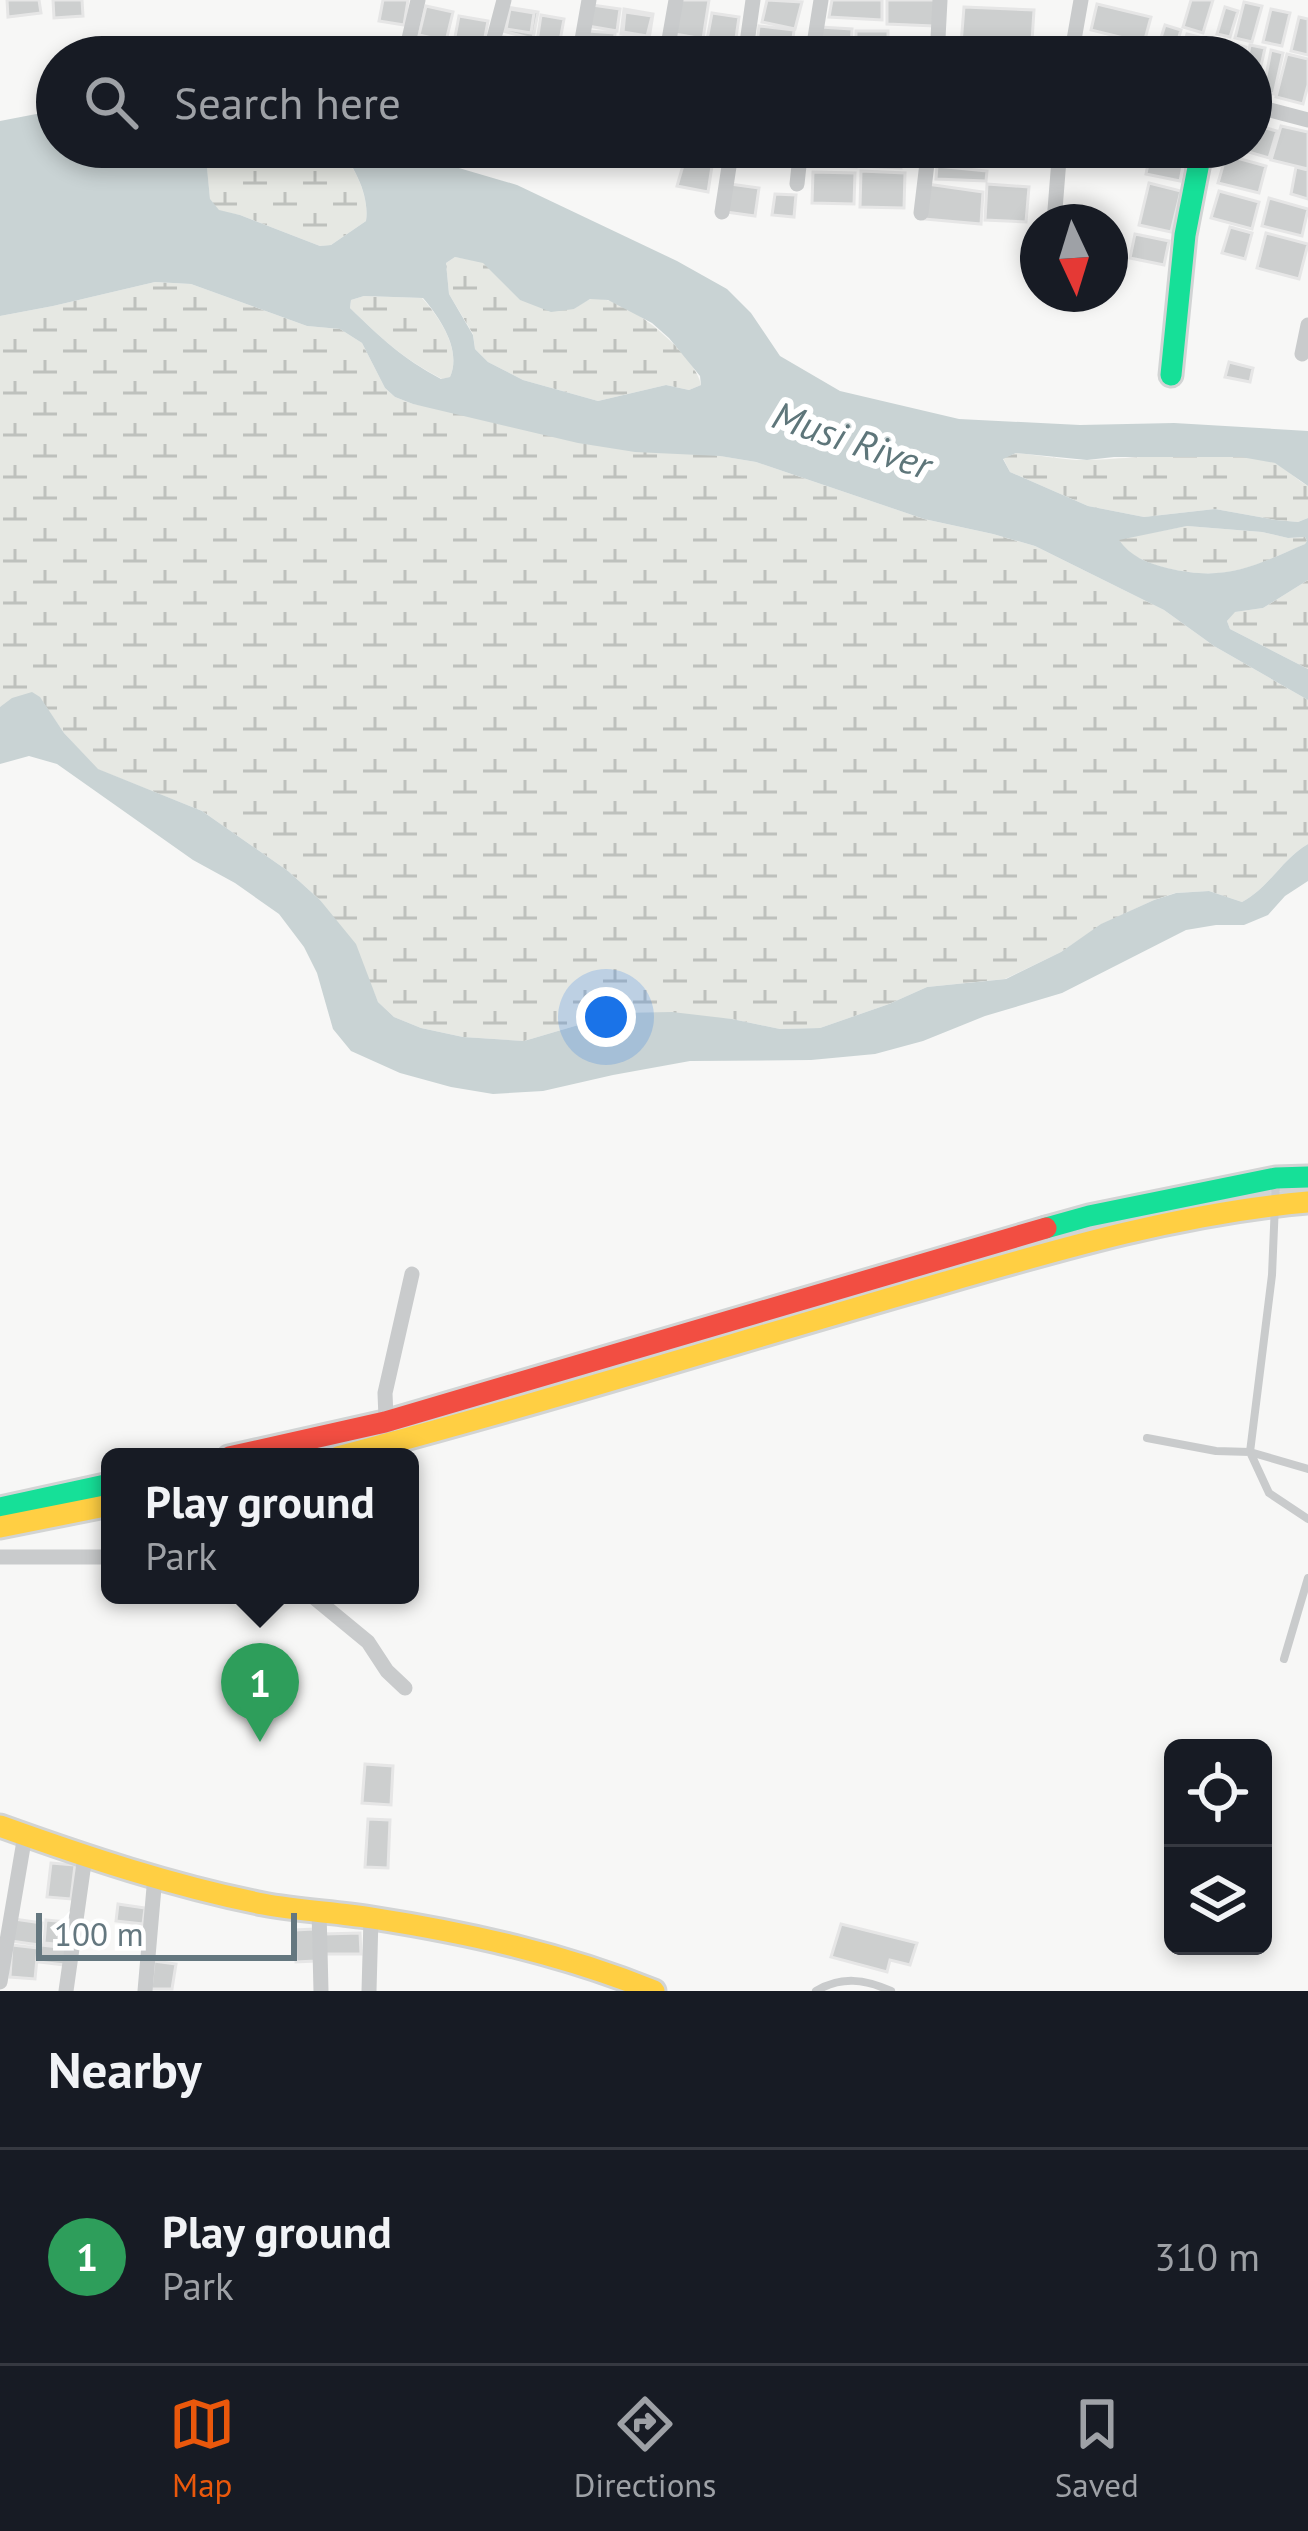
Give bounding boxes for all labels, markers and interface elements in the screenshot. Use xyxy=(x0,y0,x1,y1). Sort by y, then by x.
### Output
search box xyxy=(36,36,1272,168)
icon: search xyxy=(78,69,144,135)
text: Search here xyxy=(174,73,401,131)
north arrow xyxy=(1020,204,1128,312)
water label: Musi River xyxy=(766,389,940,491)
your location xyxy=(576,987,636,1047)
popup xyxy=(101,1448,419,1604)
text: Play ground xyxy=(145,1472,375,1530)
text: Park xyxy=(145,1530,217,1581)
pin: 1 xyxy=(221,1643,299,1742)
map controls xyxy=(1164,1739,1272,1955)
button: locate xyxy=(1164,1739,1272,1847)
button: layers xyxy=(1164,1847,1272,1955)
scale bar xyxy=(36,1907,297,1960)
text: 100 m xyxy=(54,1912,144,1955)
text: Nearby xyxy=(48,2036,202,2102)
text: Play ground xyxy=(162,2202,392,2260)
text: 1 xyxy=(76,2231,98,2282)
text: 310 m xyxy=(1154,2231,1260,2282)
text: Park xyxy=(162,2260,234,2311)
tab: Map xyxy=(169,2391,235,2506)
tab: Directions xyxy=(574,2391,716,2506)
tab: Saved xyxy=(1055,2391,1139,2506)

